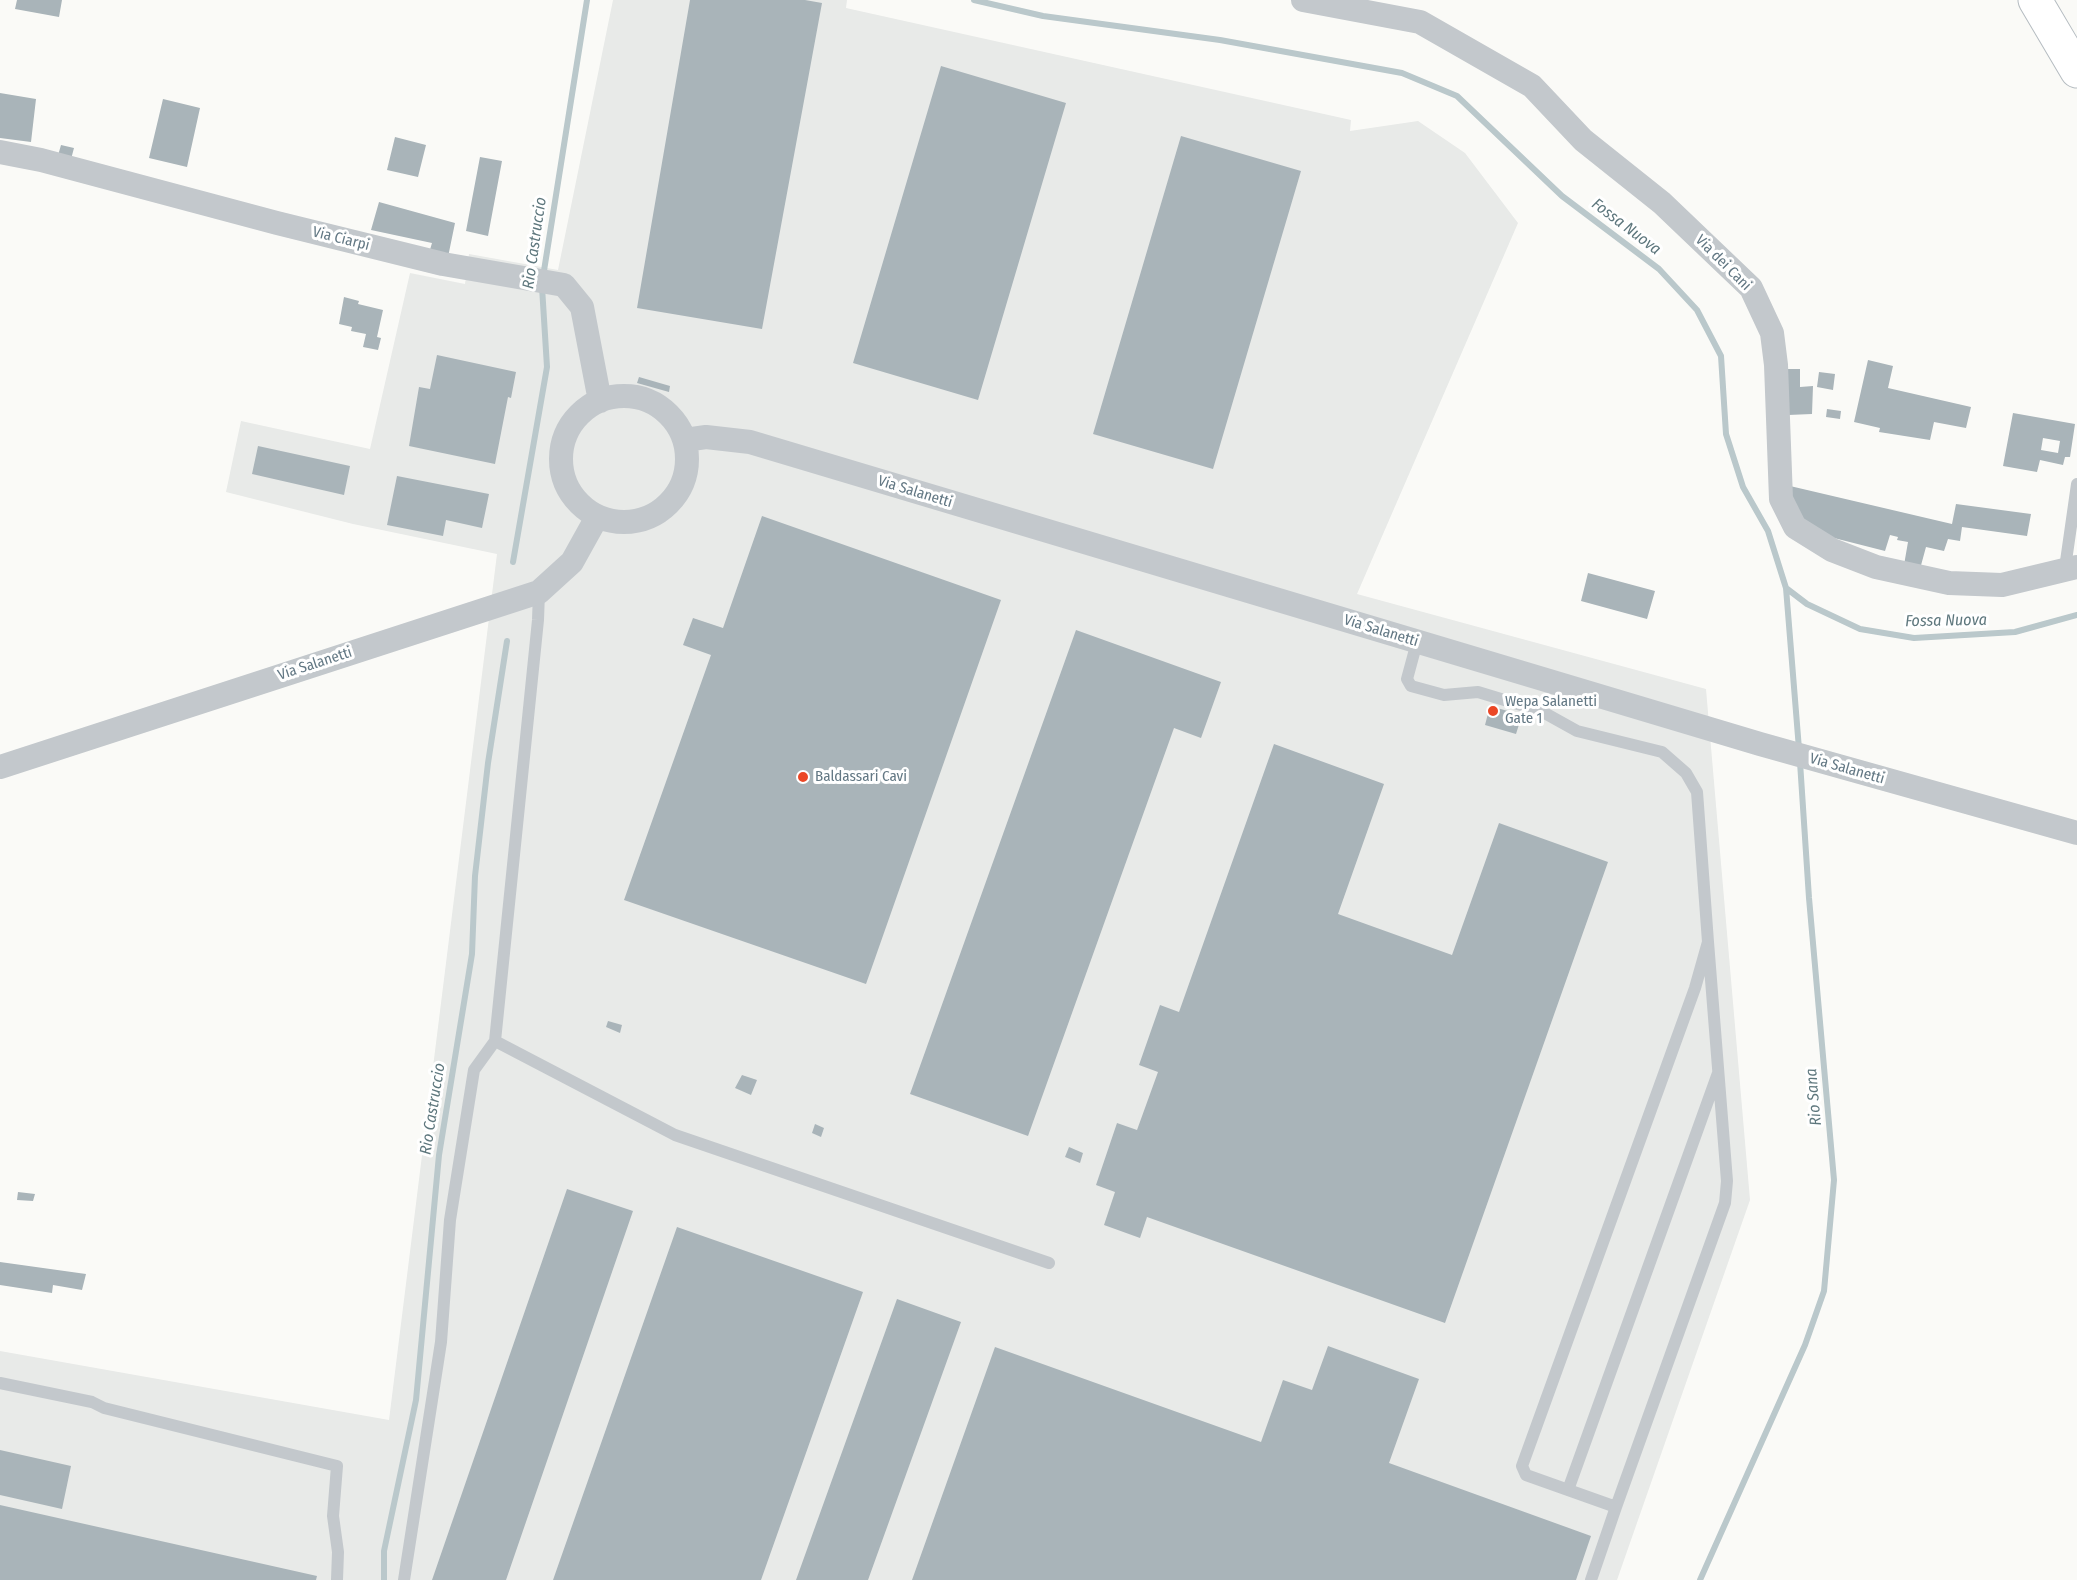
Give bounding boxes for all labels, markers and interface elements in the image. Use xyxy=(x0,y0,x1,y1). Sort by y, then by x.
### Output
water label: Fossa Nuova xyxy=(1588,195,1664,259)
water label: Rio Castruccio xyxy=(519,196,551,290)
street label: Via Ciarpi xyxy=(311,223,371,255)
street label: Via dei Cani xyxy=(1691,231,1755,295)
street label: Via Salanetti xyxy=(876,472,954,512)
street label: Via Salanetti xyxy=(1342,611,1420,651)
water label: Fossa Nuova xyxy=(1905,611,1987,631)
street label: Via Salanetti xyxy=(276,644,354,684)
place label: Wepa Salanetti Gate 1 xyxy=(1505,693,1597,728)
marker: Wepa Salanetti Gate 1 xyxy=(1486,704,1500,718)
street label: Via Salanetti xyxy=(1807,750,1887,788)
place label: Baldassari Cavi xyxy=(815,768,907,786)
marker: Baldassari Cavi xyxy=(796,770,810,784)
water label: Rio Castruccio xyxy=(416,1062,450,1156)
water label: Rio Sana xyxy=(1802,1067,1826,1127)

